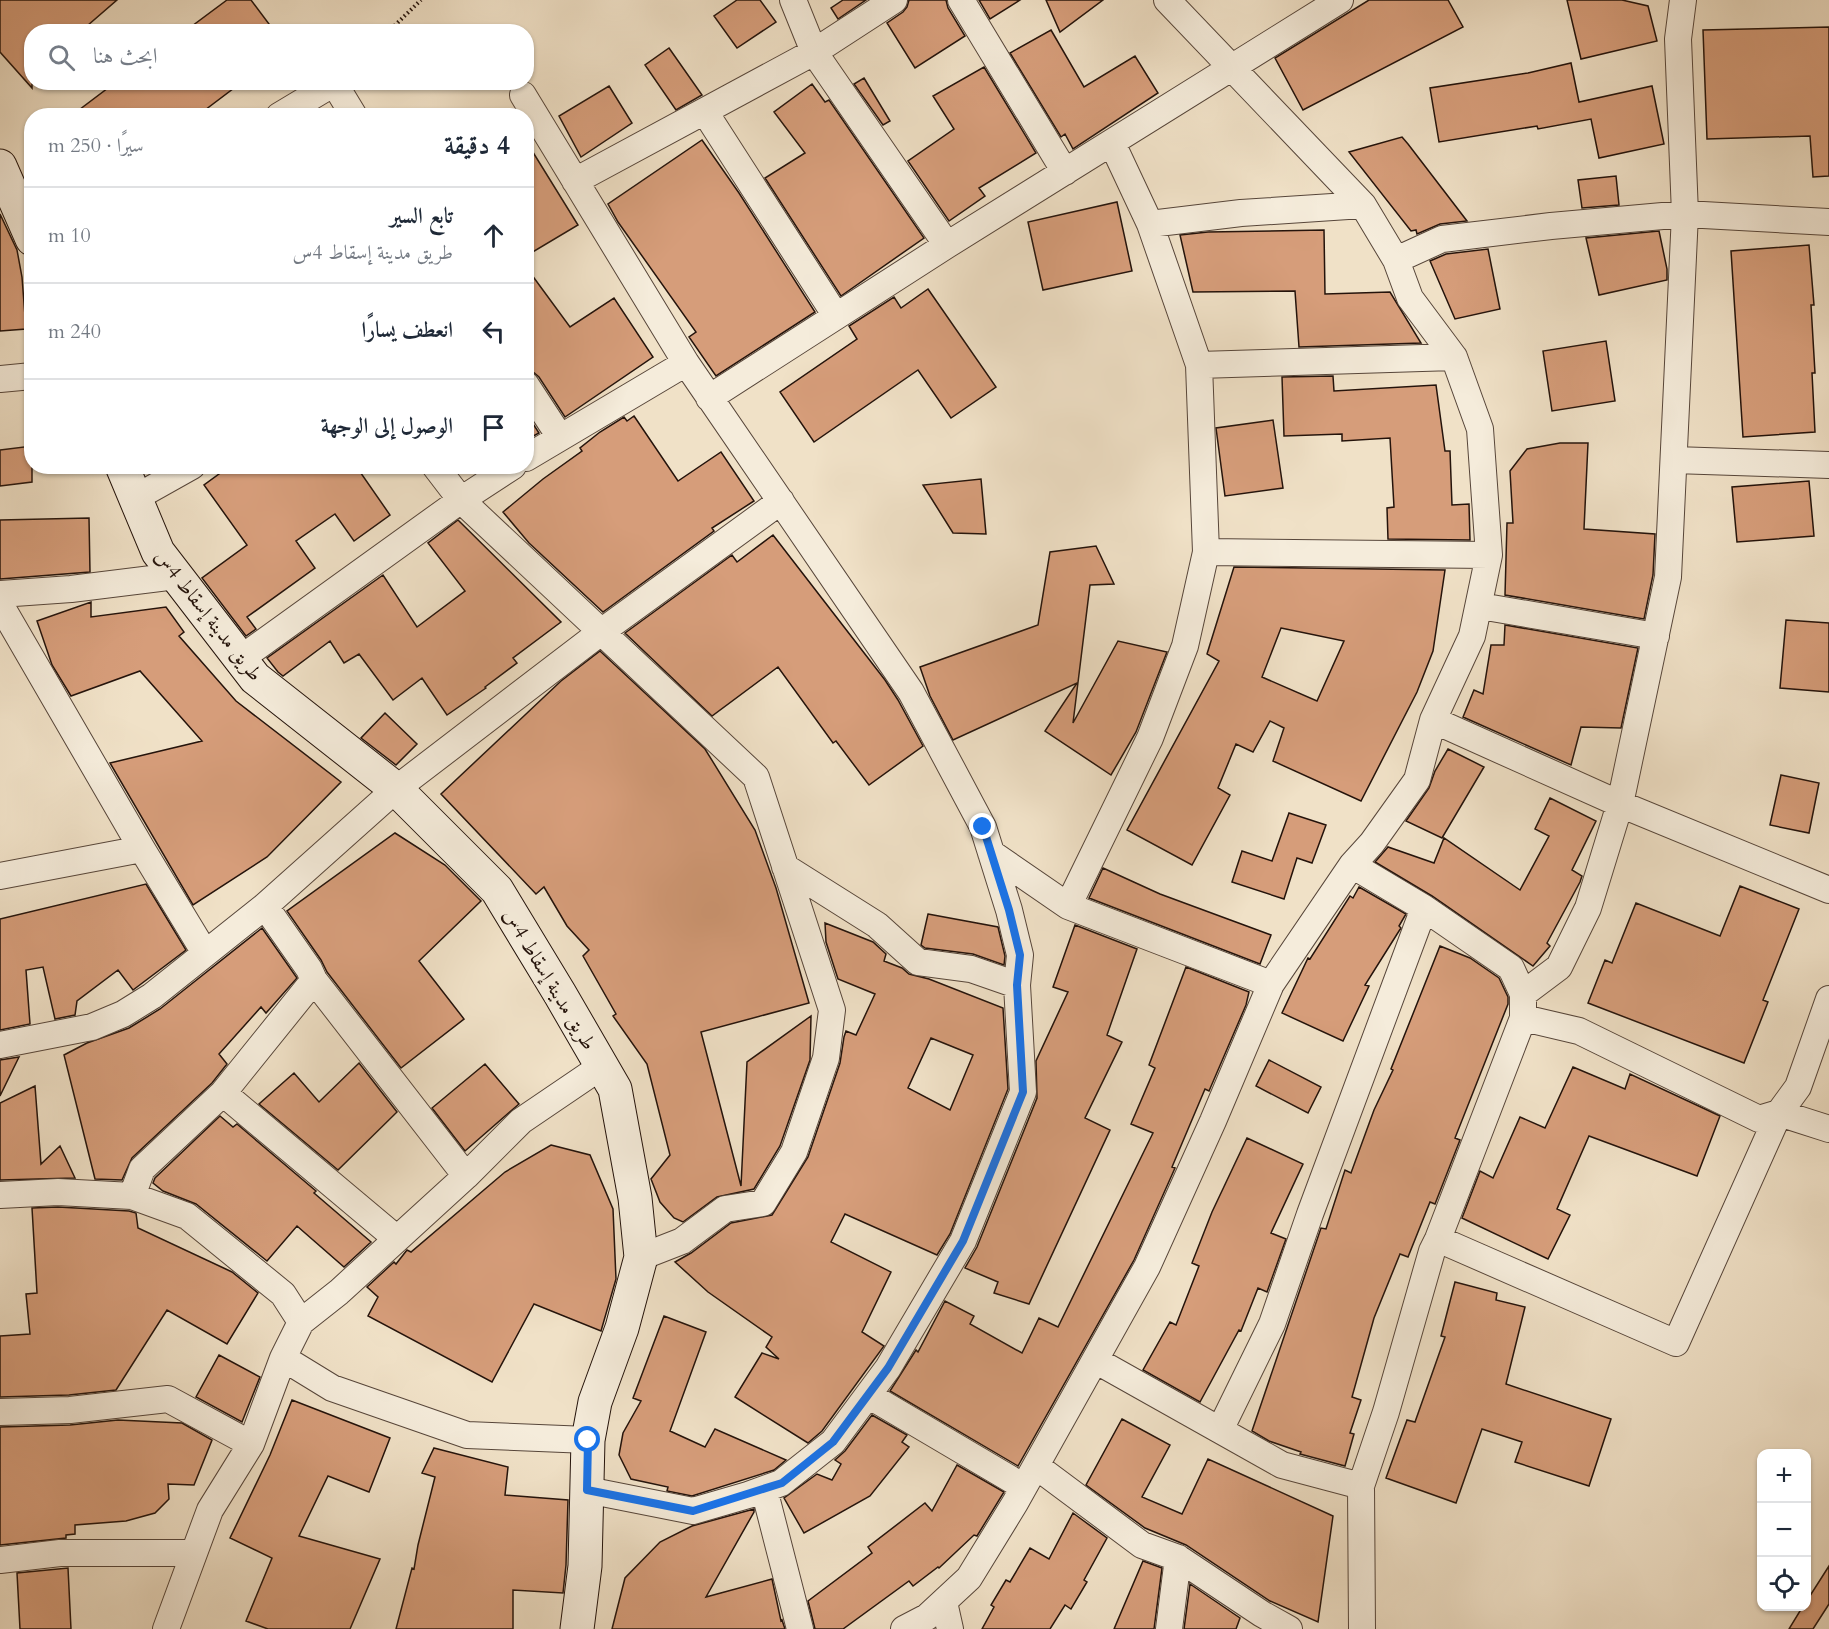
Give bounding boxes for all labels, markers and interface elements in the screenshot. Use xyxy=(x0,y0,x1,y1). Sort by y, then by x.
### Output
search box xyxy=(24,24,534,90)
icon: search xyxy=(45,41,78,74)
text: ابحث هنا xyxy=(93,41,158,71)
text: 4 دقيقة xyxy=(444,128,510,163)
text: سيرًا · 250 m xyxy=(48,132,144,159)
text: تابع السير xyxy=(390,201,453,231)
icon: ahead xyxy=(477,219,510,252)
text: 10 m xyxy=(48,222,91,249)
text: طريق مدينة إسقاط 4س xyxy=(292,239,453,266)
text: انعطف يسارًا xyxy=(362,315,453,345)
icon: left xyxy=(477,315,510,348)
text: 240 m xyxy=(48,318,101,345)
text: الوصول إلى الوجهة xyxy=(321,411,453,441)
icon: arrive xyxy=(477,411,510,444)
street label: طريق مدينة إسقاط 4س xyxy=(149,544,269,687)
route end xyxy=(969,813,995,839)
street label: طريق مدينة إسقاط 4س xyxy=(497,904,602,1055)
route start xyxy=(574,1426,600,1452)
map controls xyxy=(1757,1449,1811,1611)
button: + xyxy=(1757,1449,1811,1503)
button: − xyxy=(1757,1503,1811,1557)
button: locate xyxy=(1757,1557,1811,1611)

